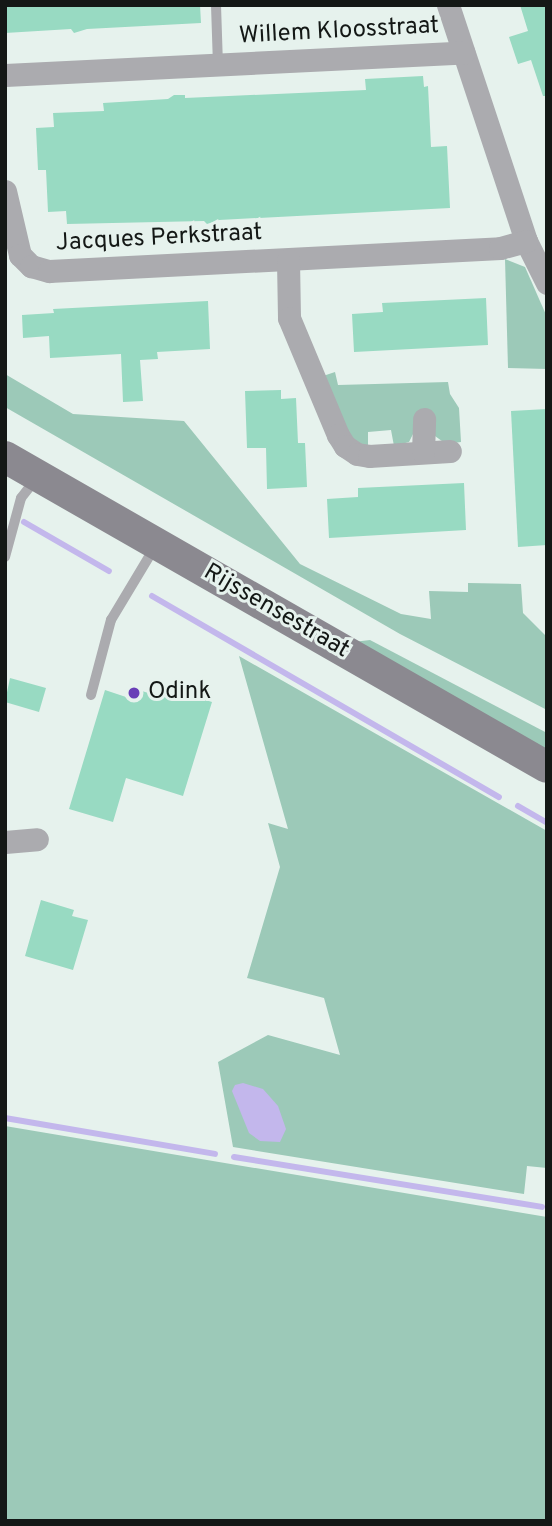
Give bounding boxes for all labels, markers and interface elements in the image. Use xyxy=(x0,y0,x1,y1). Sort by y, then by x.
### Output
street label: Willem Kloosstraat xyxy=(238,12,440,52)
street label: Jacques Perkstraat xyxy=(55,219,263,259)
street label: Rijssensestraat xyxy=(198,559,354,665)
place label: Odink xyxy=(148,679,211,707)
marker: Odink xyxy=(126,685,142,701)

